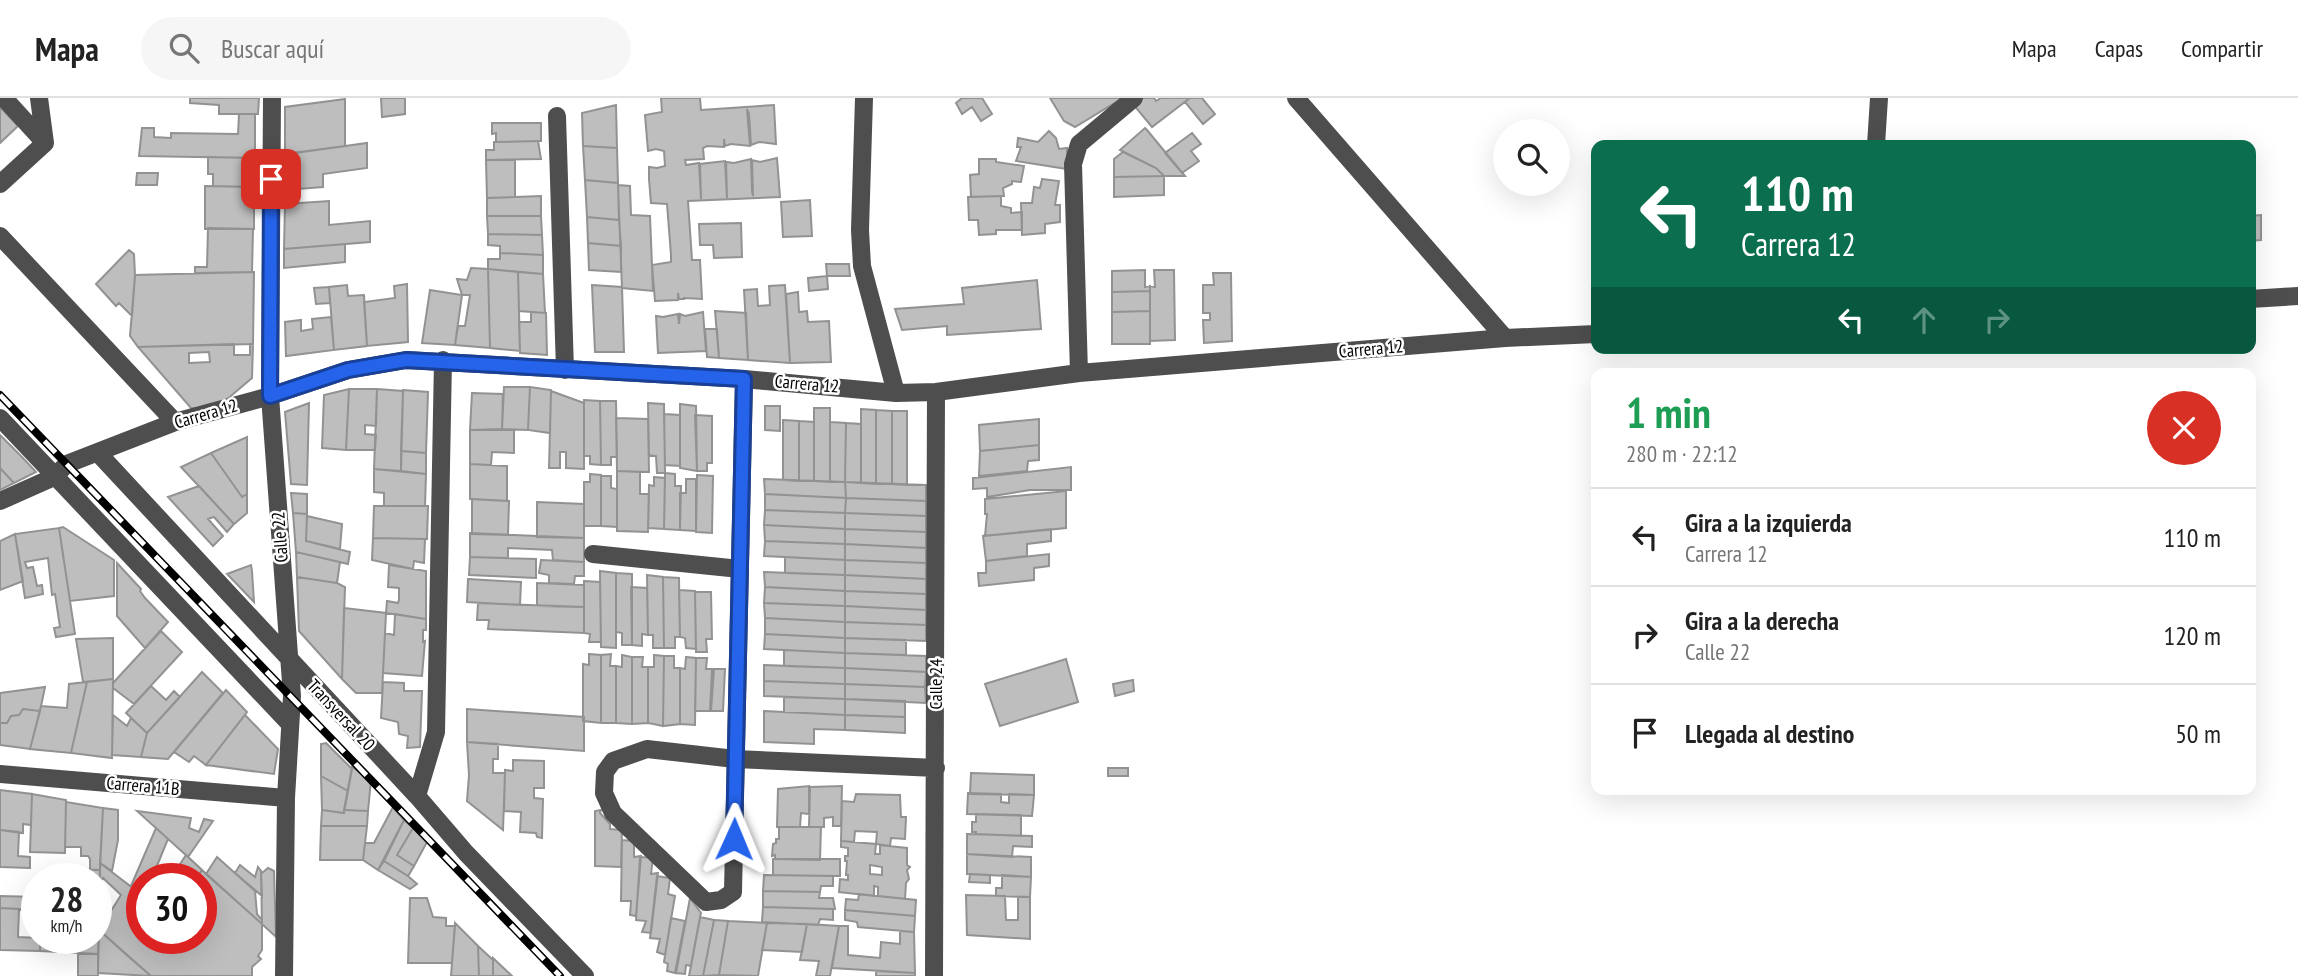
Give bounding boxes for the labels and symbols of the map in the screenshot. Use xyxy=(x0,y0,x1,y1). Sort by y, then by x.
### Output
pin xyxy=(241,149,301,209)
street label: Carrera 12 xyxy=(1338,334,1404,363)
street label: Carrera 12 xyxy=(774,369,840,398)
street label: Carrera 12 xyxy=(172,394,240,433)
street label: Calle 22 xyxy=(266,511,293,563)
street label: Calle 24 xyxy=(924,658,947,710)
street label: Transversal 20 xyxy=(302,674,380,755)
street label: Carrera 11B xyxy=(106,771,180,800)
position arrow xyxy=(697,802,771,876)
speed limit sign: 30 xyxy=(126,863,217,954)

